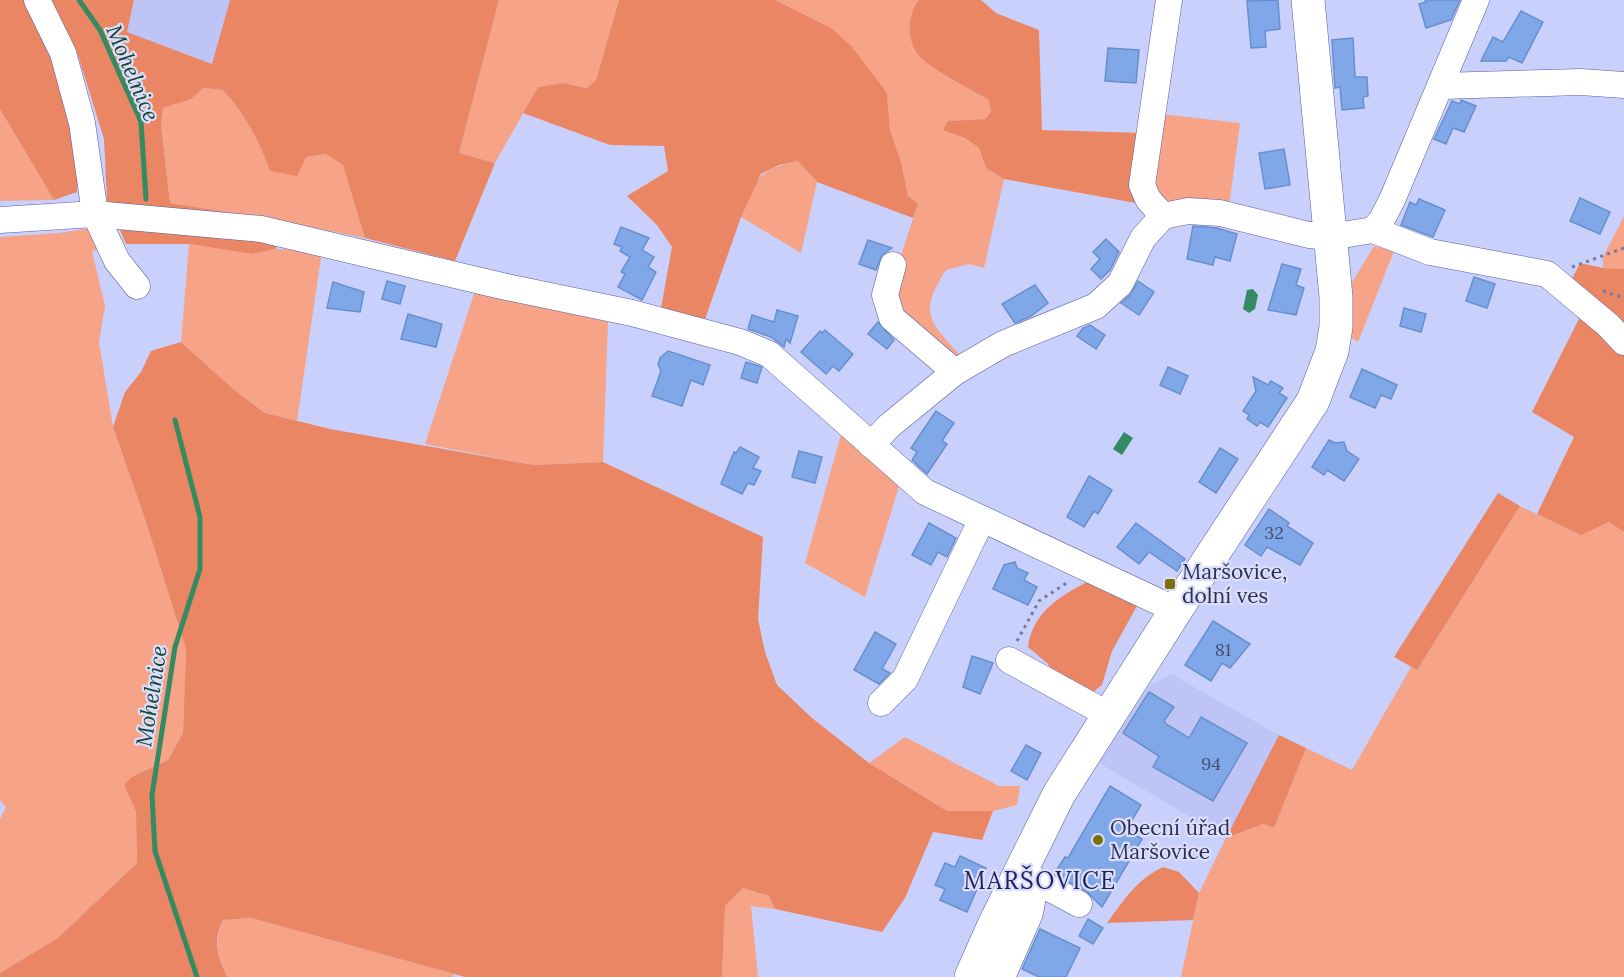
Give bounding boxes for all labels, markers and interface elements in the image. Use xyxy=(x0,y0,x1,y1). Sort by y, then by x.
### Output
water label: Mohelnice xyxy=(100,20,166,126)
house number: 32 xyxy=(1264,521,1284,544)
place label: Maršovice, dolní ves xyxy=(1182,558,1287,609)
marker: Maršovice, dolní ves xyxy=(1163,577,1177,591)
house number: 81 xyxy=(1215,638,1231,661)
water label: Mohelnice xyxy=(129,643,173,749)
house number: 94 xyxy=(1201,752,1221,775)
place label: Obecní úřad Maršovice xyxy=(1110,814,1230,865)
marker: Obecní úřad Maršovice xyxy=(1091,833,1105,847)
district label: MARŠOVICE xyxy=(963,864,1117,896)

